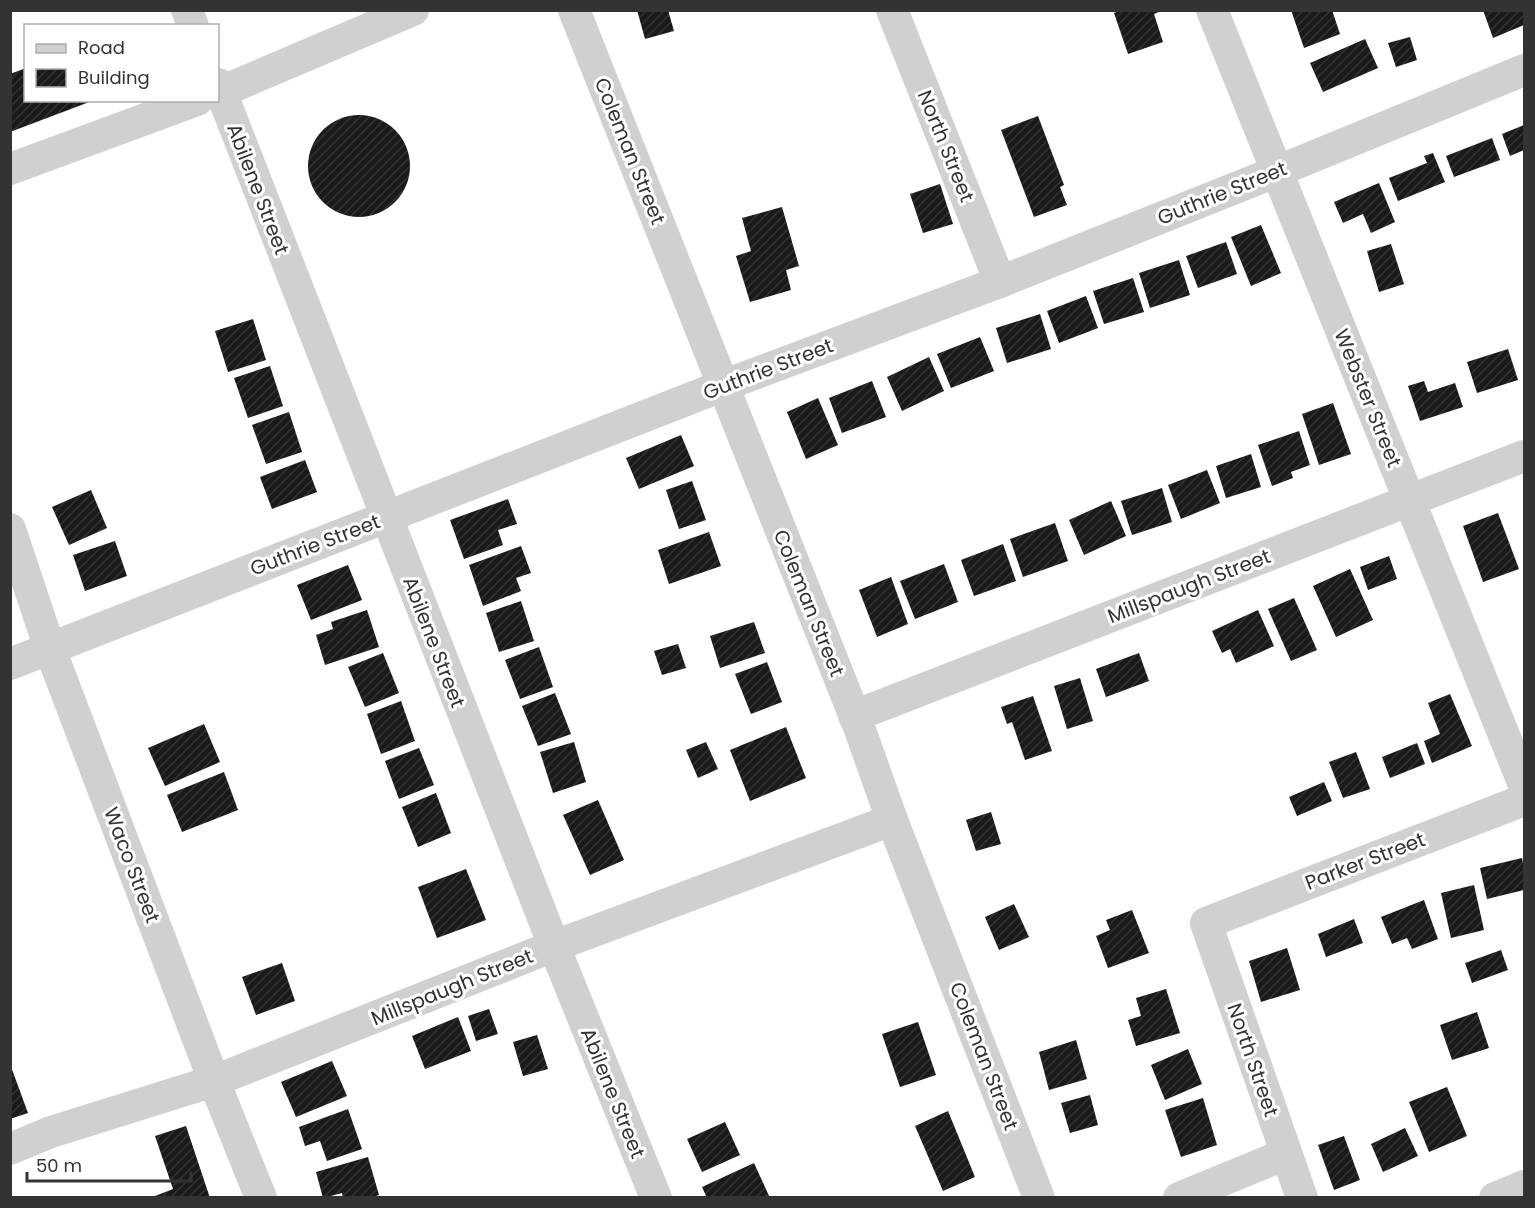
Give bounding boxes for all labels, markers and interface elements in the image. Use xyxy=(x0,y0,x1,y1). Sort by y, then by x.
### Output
legend xyxy=(24,24,219,102)
text: Road xyxy=(78,35,125,60)
text: Building xyxy=(78,65,150,90)
street label: Coleman Street xyxy=(588,73,672,229)
street label: North Street xyxy=(911,86,981,206)
street label: Abilene Street xyxy=(220,119,296,259)
street label: Guthrie Street xyxy=(1153,154,1291,232)
street label: Webster Street xyxy=(1328,325,1408,471)
street label: Guthrie Street xyxy=(699,331,837,407)
street label: Guthrie Street xyxy=(246,507,384,583)
street label: Coleman Street xyxy=(767,525,851,681)
street label: Millspaugh Street xyxy=(1103,542,1275,630)
street label: Abilene Street xyxy=(396,572,472,712)
street label: Waco Street xyxy=(97,803,167,927)
street label: Parker Street xyxy=(1301,825,1429,897)
street label: Millspaugh Street xyxy=(367,942,537,1032)
street label: Coleman Street xyxy=(943,978,1025,1134)
street label: North Street xyxy=(1221,1000,1285,1120)
street label: Abilene Street xyxy=(574,1024,652,1162)
scale bar xyxy=(27,1145,190,1183)
text: 50 m xyxy=(36,1153,82,1178)

